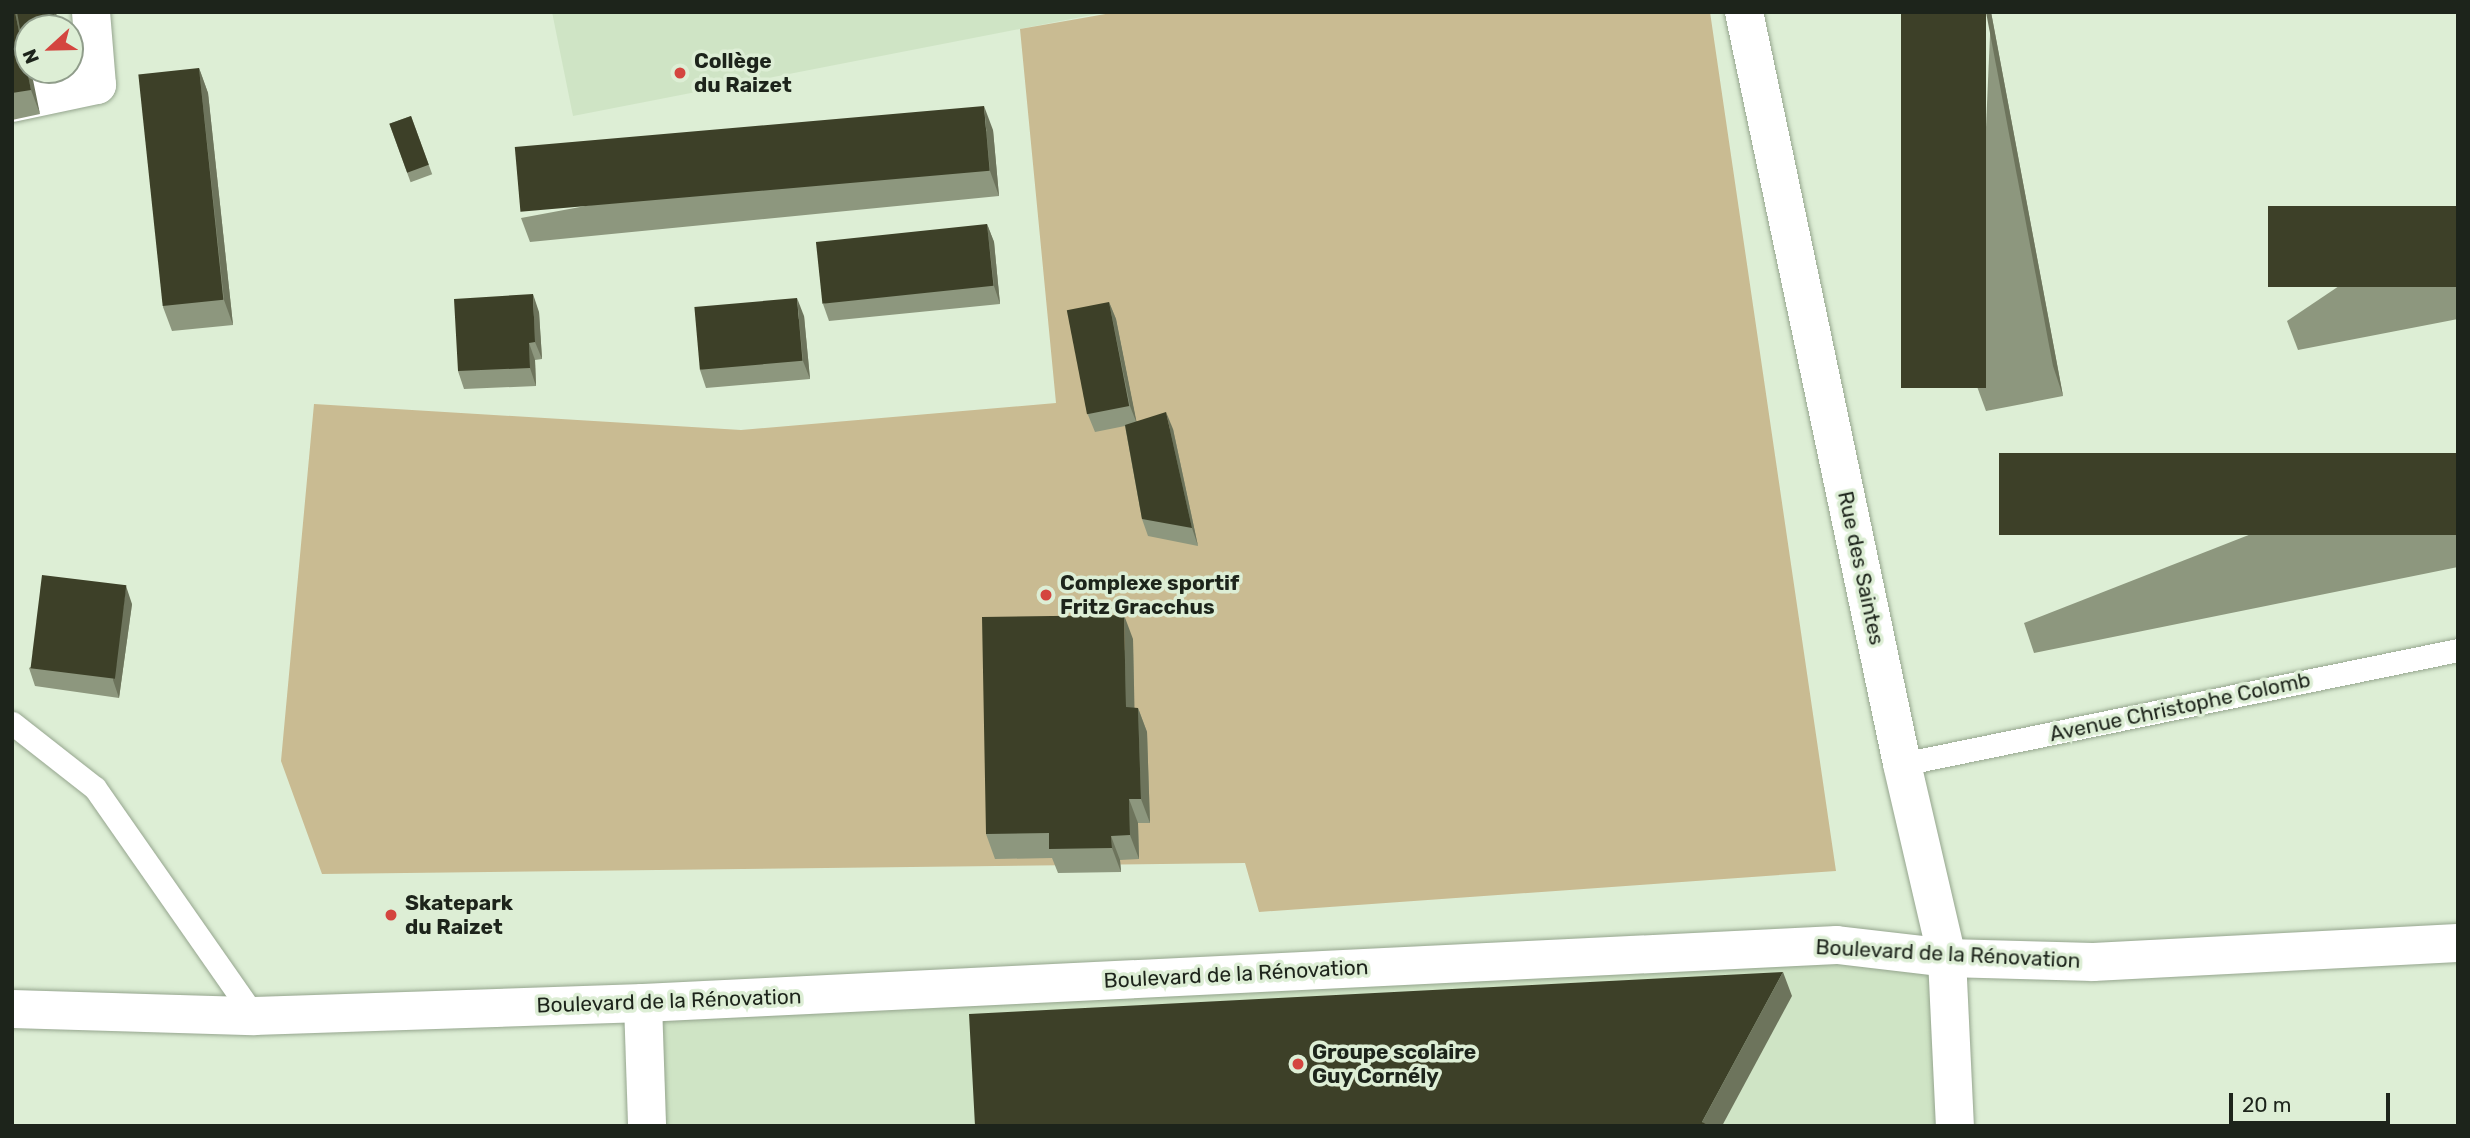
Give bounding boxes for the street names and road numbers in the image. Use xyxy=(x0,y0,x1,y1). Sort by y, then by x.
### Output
street label: Rue des Saintes xyxy=(1832,489,1890,647)
street label: Avenue Christophe Colomb xyxy=(2047,667,2313,747)
street label: Boulevard de la Rénovation xyxy=(1815,934,2081,974)
street label: Boulevard de la Rénovation xyxy=(1103,954,1369,994)
street label: Boulevard de la Rénovation xyxy=(536,984,802,1018)

